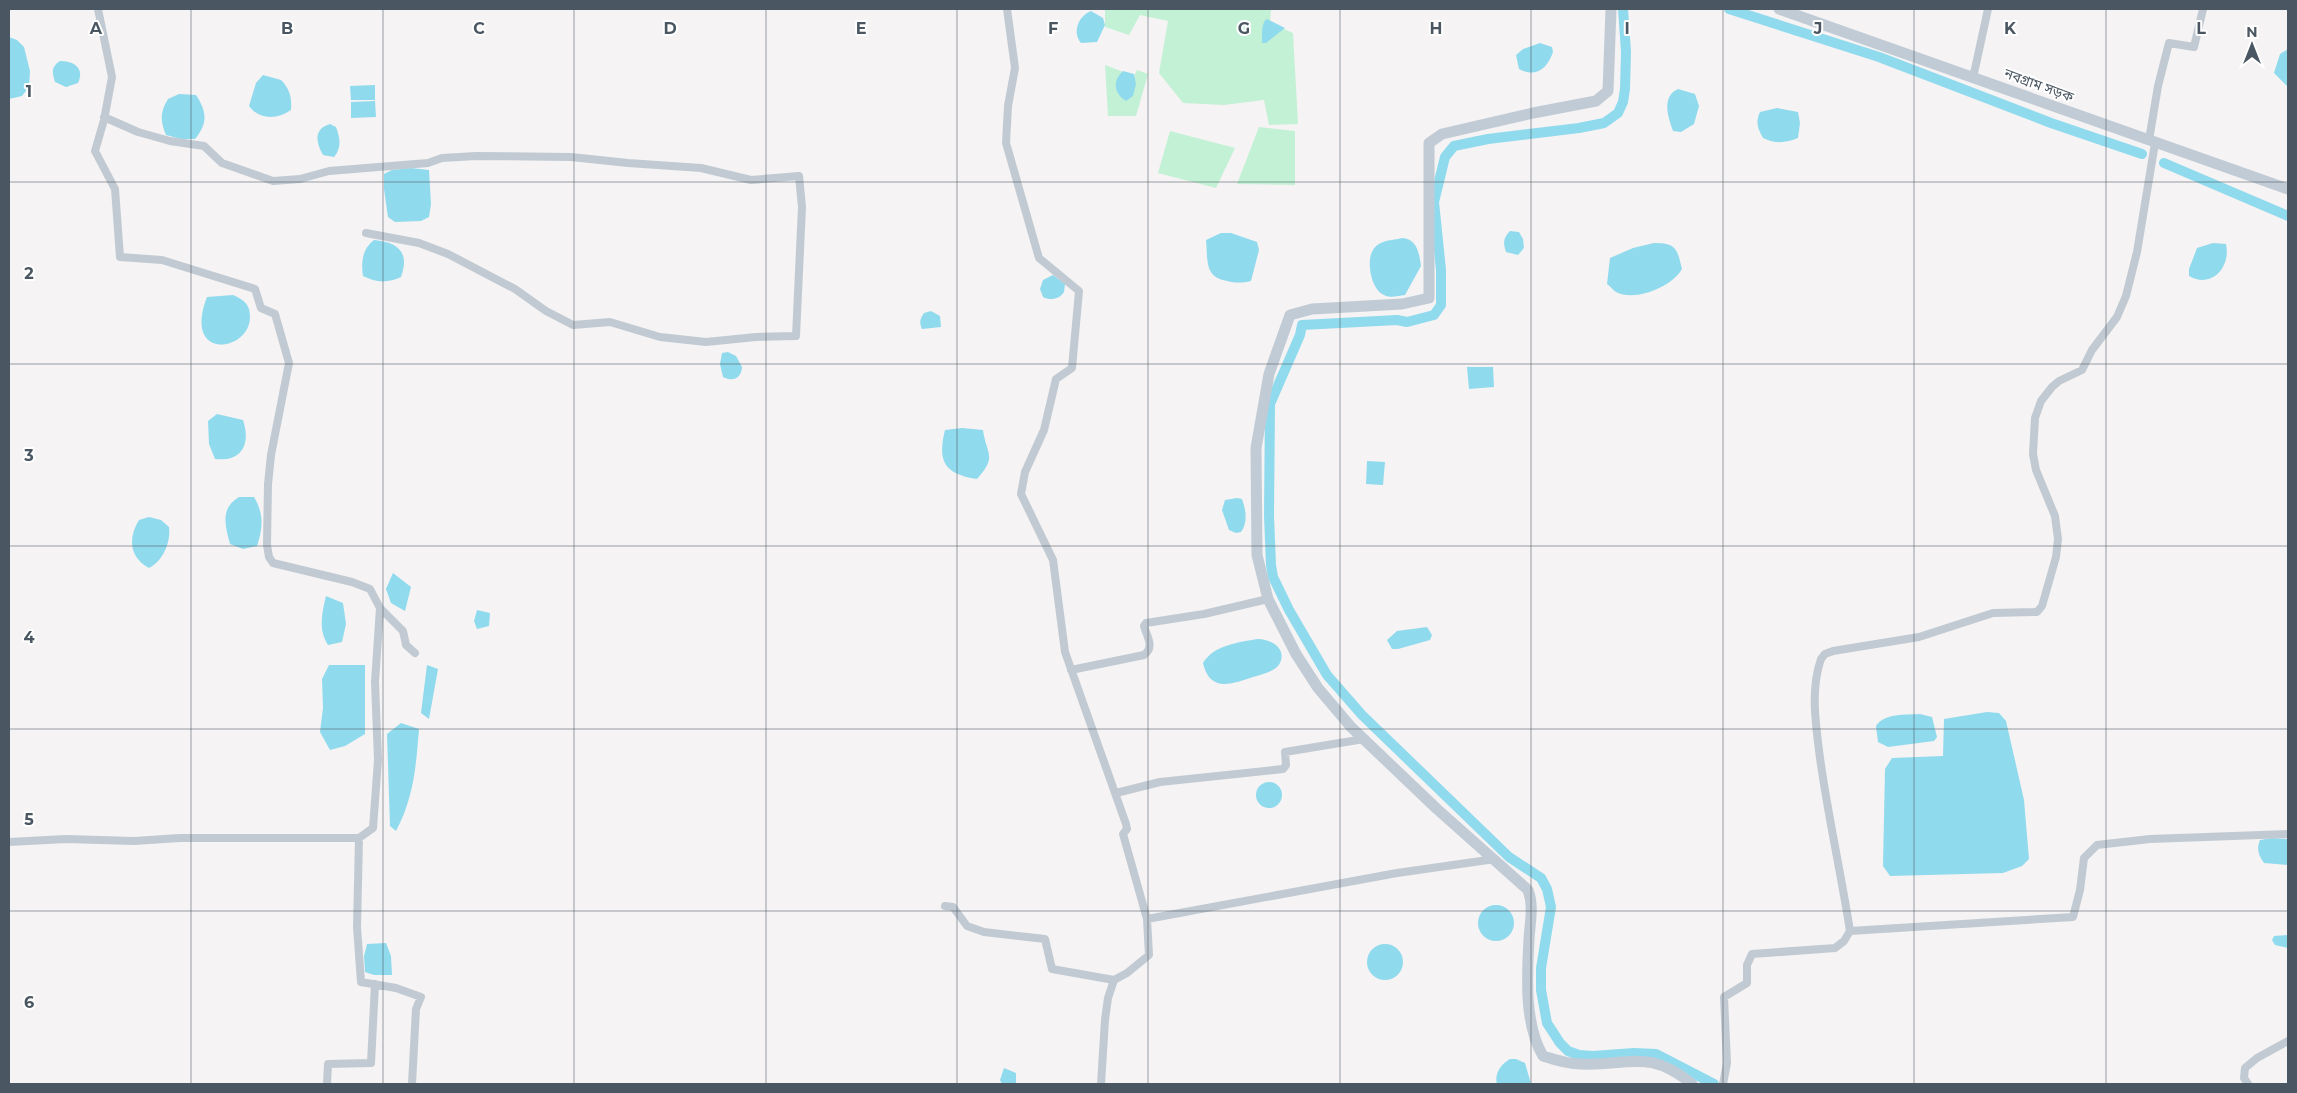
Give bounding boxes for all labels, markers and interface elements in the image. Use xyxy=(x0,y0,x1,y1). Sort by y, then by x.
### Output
text: A xyxy=(89,19,103,38)
text: B xyxy=(281,19,293,38)
text: C xyxy=(473,19,485,38)
text: D xyxy=(663,19,677,38)
text: E xyxy=(856,19,866,38)
text: F xyxy=(1048,19,1058,38)
text: G xyxy=(1238,19,1250,38)
text: H xyxy=(1430,19,1442,38)
text: I xyxy=(1624,19,1630,38)
text: J xyxy=(1813,19,1822,38)
text: K xyxy=(2004,19,2017,38)
text: L xyxy=(2196,19,2206,38)
north arrow xyxy=(2227,20,2277,70)
text: N xyxy=(2246,23,2258,41)
street label: নবগ্রাম সড়ক xyxy=(2001,64,2077,106)
text: 1 xyxy=(26,82,32,101)
text: 2 xyxy=(24,264,34,283)
text: 3 xyxy=(23,446,34,465)
text: 4 xyxy=(23,628,35,647)
text: 5 xyxy=(24,810,34,829)
text: 6 xyxy=(24,993,34,1012)

